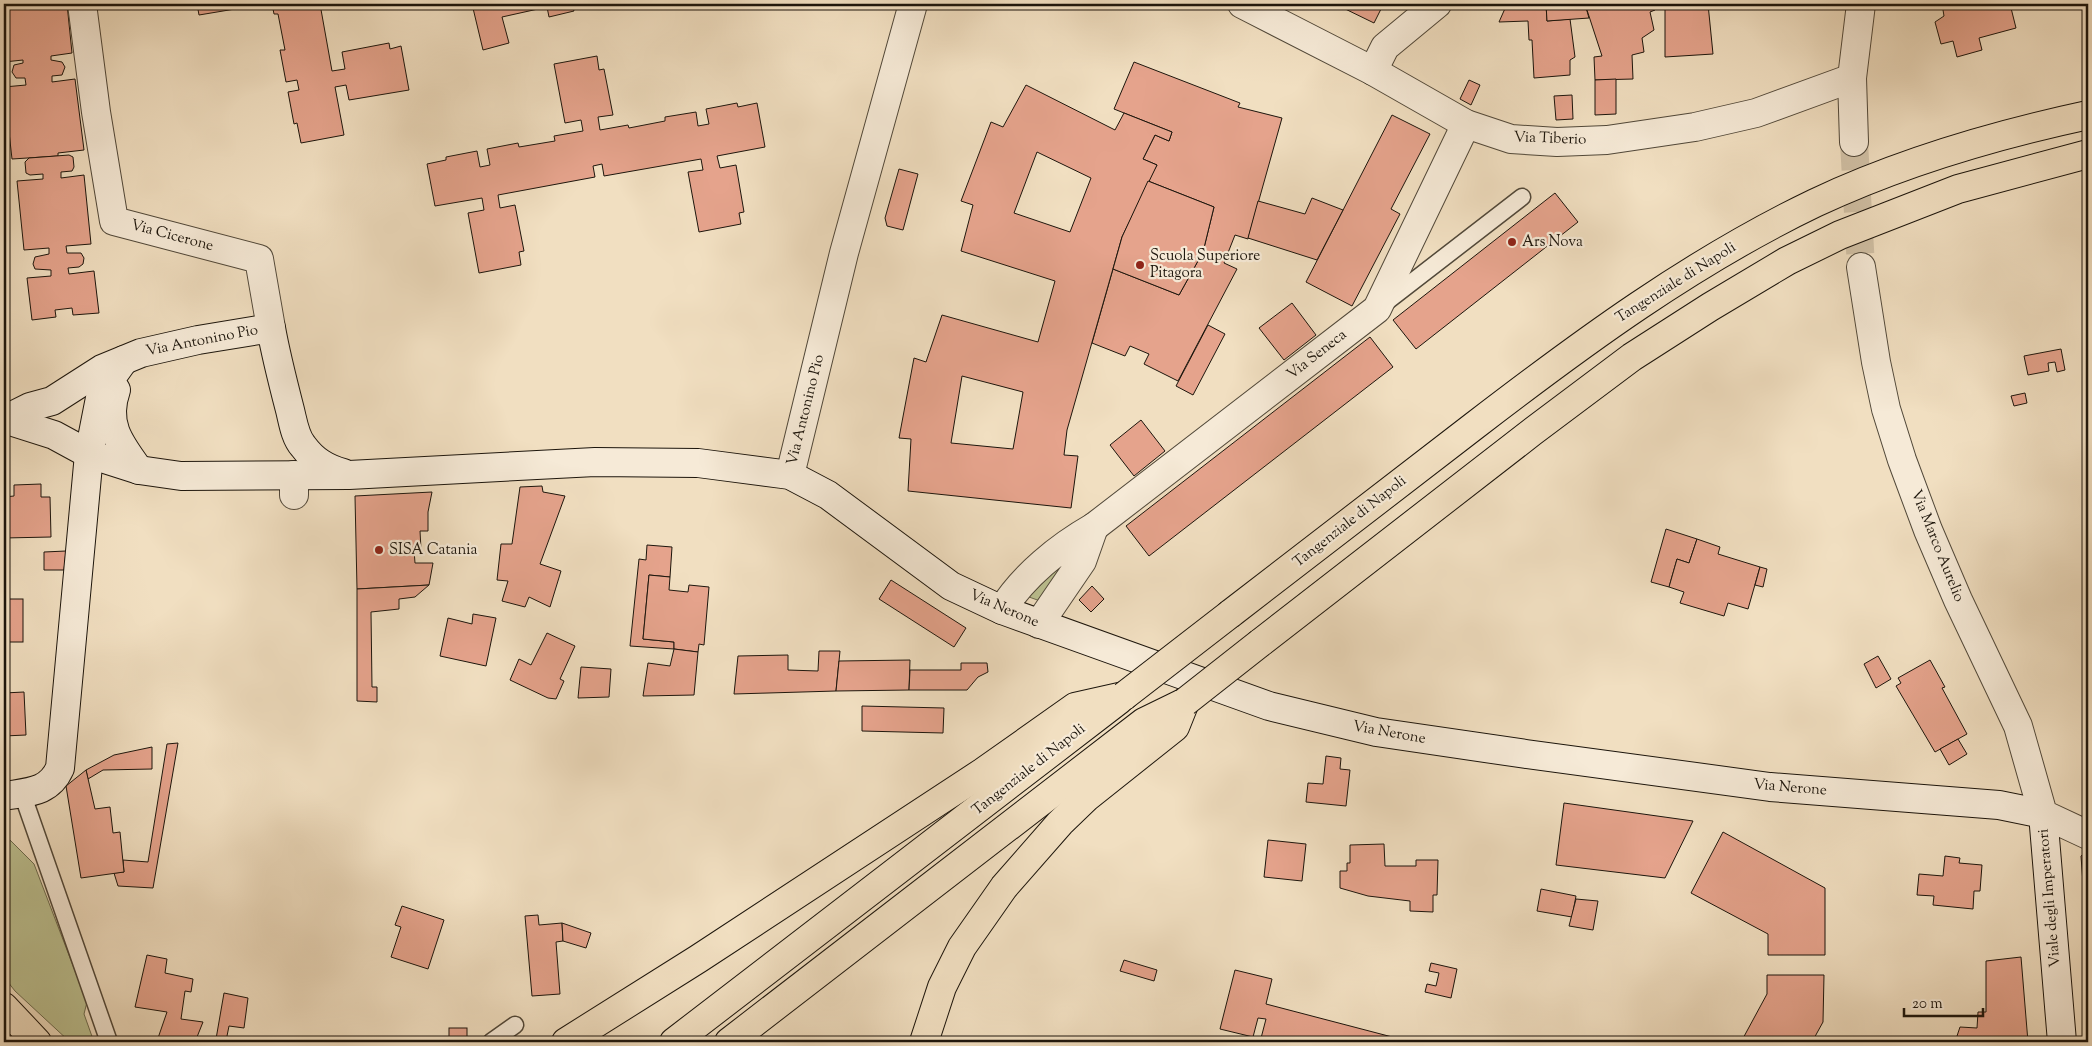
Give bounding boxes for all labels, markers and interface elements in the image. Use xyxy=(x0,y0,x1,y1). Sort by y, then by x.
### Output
street label: Via Tiberio xyxy=(1513,127,1587,151)
street label: Via Cicerone xyxy=(128,215,216,257)
place label: Ars Nova xyxy=(1522,232,1583,253)
marker: Ars Nova xyxy=(1506,236,1518,248)
street label: Tangenziale di Napoli xyxy=(1612,237,1740,329)
place label: Scuola Superiore Pitagora xyxy=(1150,246,1260,284)
marker: Scuola Superiore Pitagora xyxy=(1134,259,1146,271)
street label: Via Antonino Pio xyxy=(144,320,260,362)
street label: Via Seneca xyxy=(1283,325,1351,385)
street label: Via Antonino Pio xyxy=(782,352,830,468)
street label: Tangenziale di Napoli xyxy=(1289,471,1411,573)
street label: Via Marco Aurelio xyxy=(1905,487,1969,605)
place label: SISA Catania xyxy=(389,540,478,561)
marker: SISA Catania xyxy=(373,544,385,556)
street label: Via Nerone xyxy=(966,585,1042,633)
street label: Via Nerone xyxy=(1351,716,1427,750)
street label: Tangenziale di Napoli xyxy=(968,719,1090,821)
street label: Via Nerone xyxy=(1752,774,1828,802)
street label: Viale degli Imperatori xyxy=(2033,828,2067,968)
scale bar xyxy=(1904,986,1983,1018)
text: 20 m xyxy=(1912,994,1943,1015)

